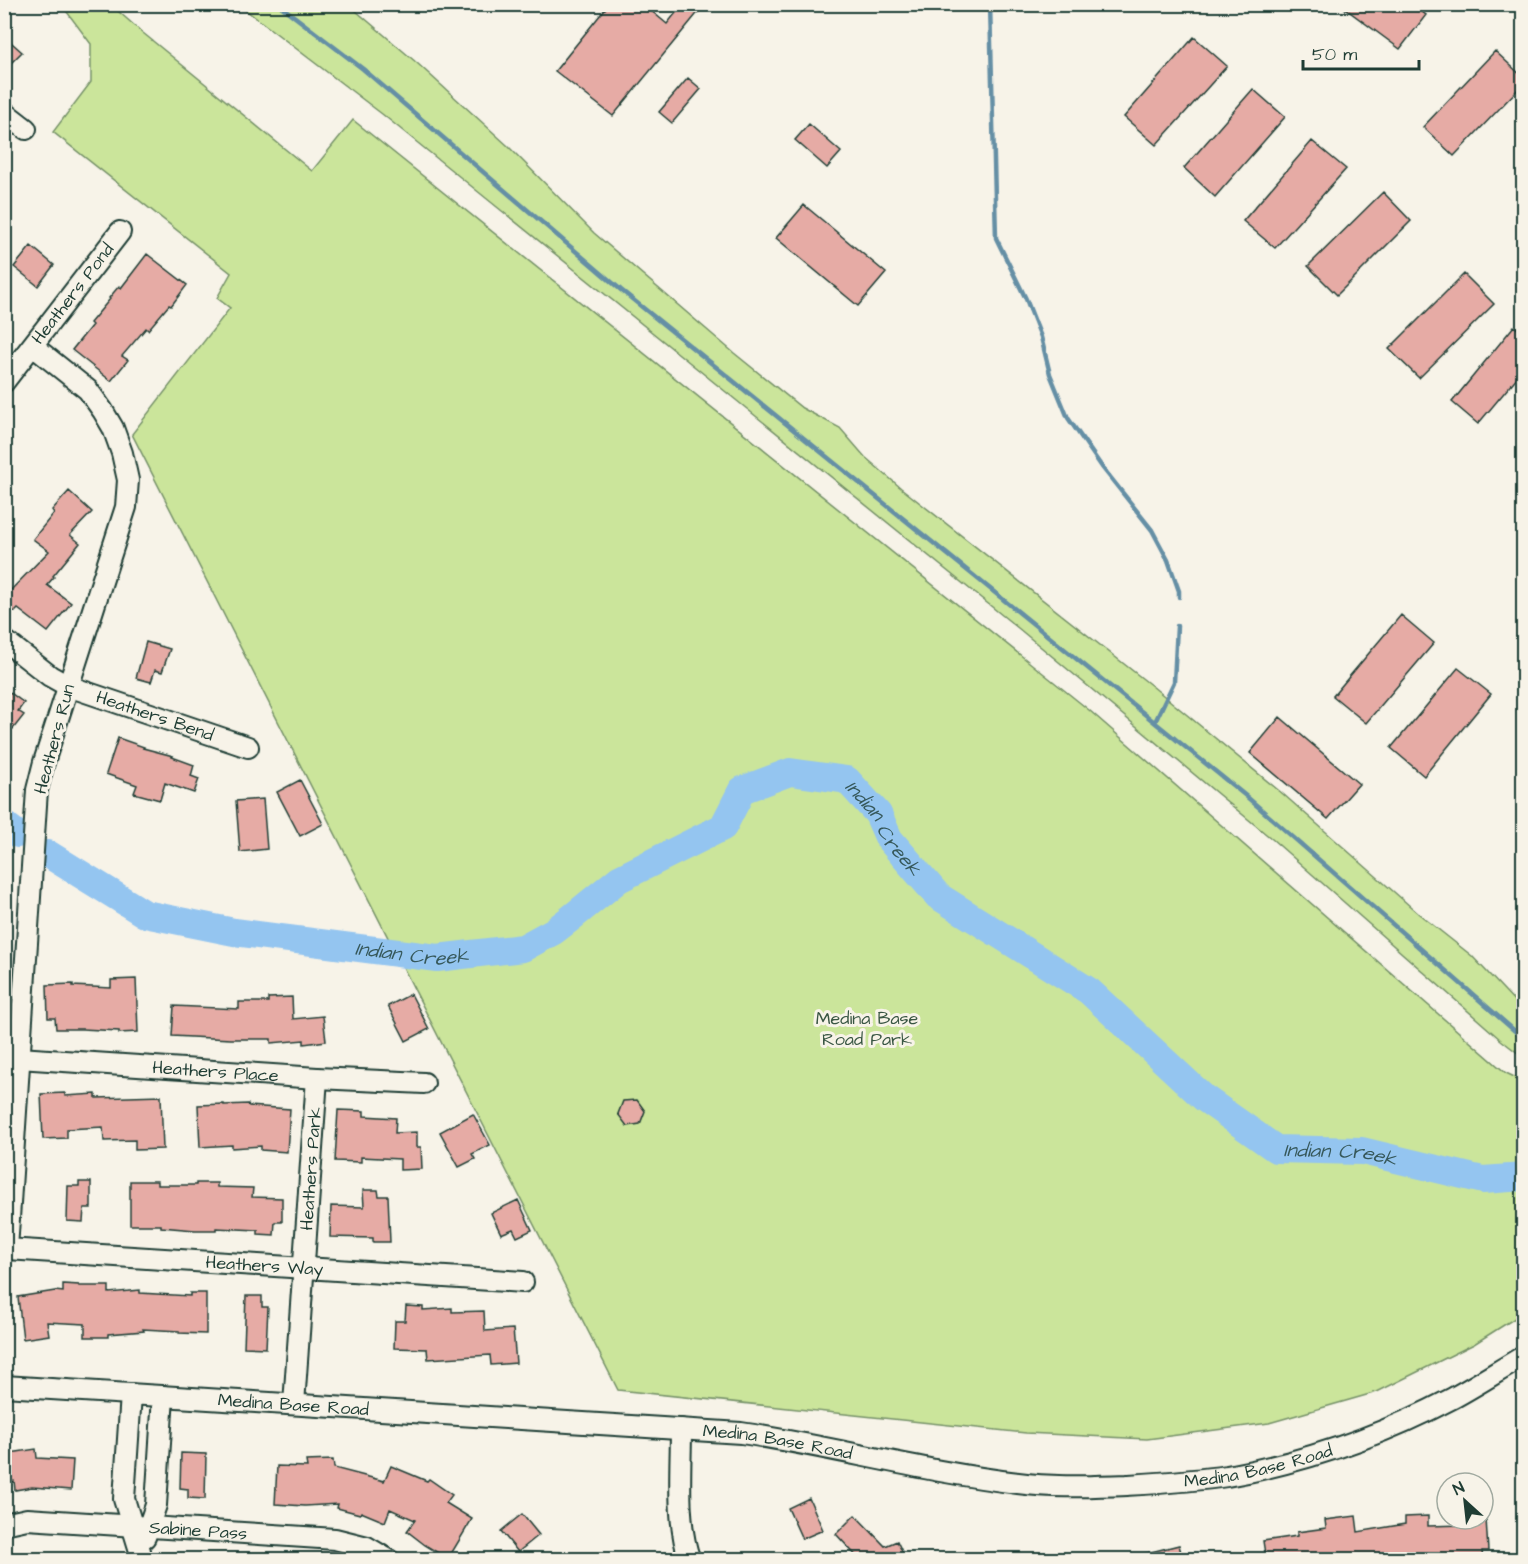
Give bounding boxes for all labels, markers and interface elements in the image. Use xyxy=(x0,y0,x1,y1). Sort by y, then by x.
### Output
scale bar xyxy=(1303,33,1418,71)
text: 50 m xyxy=(1312,42,1357,67)
street label: Heathers Pond xyxy=(26,238,120,350)
street label: Heathers Run xyxy=(28,681,81,797)
street label: Heathers Bend xyxy=(93,684,217,748)
water label: Indian Creek xyxy=(838,774,928,883)
water label: Indian Creek xyxy=(353,935,471,973)
park label: Medina Base Road Park xyxy=(816,1006,919,1052)
street label: Heathers Place xyxy=(151,1055,280,1088)
street label: Heathers Park xyxy=(294,1106,328,1231)
water label: Indian Creek xyxy=(1283,1136,1400,1174)
street label: Heathers Way xyxy=(205,1250,324,1283)
street label: Medina Base Road xyxy=(217,1388,370,1422)
street label: Medina Base Road xyxy=(702,1419,855,1466)
street label: Medina Base Road xyxy=(1183,1438,1336,1494)
north arrow xyxy=(1435,1471,1495,1531)
text: N xyxy=(1449,1476,1468,1501)
street label: Sabine Pass xyxy=(148,1515,248,1546)

